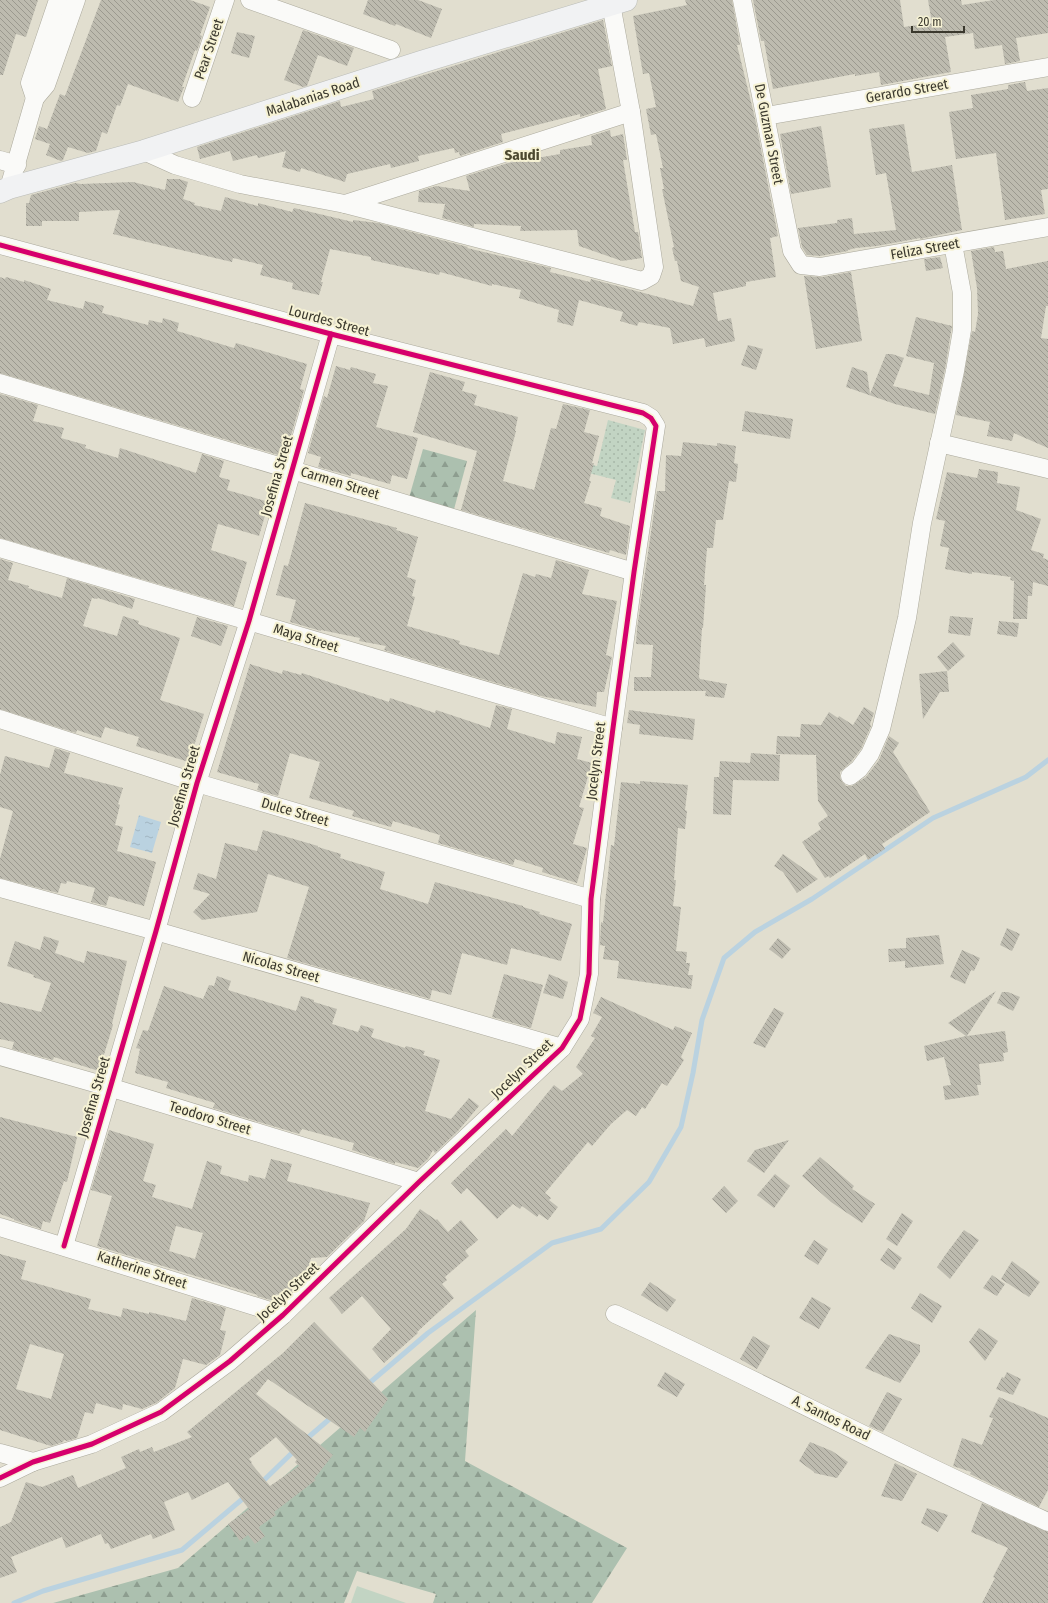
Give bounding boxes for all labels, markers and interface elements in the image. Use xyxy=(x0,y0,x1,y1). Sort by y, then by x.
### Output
scale bar xyxy=(912,8,964,34)
text: 20 m xyxy=(918,15,942,29)
street label: Pear Street xyxy=(191,16,227,82)
street label: Malabanias Road xyxy=(264,74,362,120)
street label: Gerardo Street xyxy=(864,75,950,107)
street label: De Guzman Street xyxy=(751,82,787,186)
district label: Saudi xyxy=(504,146,540,164)
street label: Feliza Street xyxy=(889,235,961,263)
street label: Lourdes Street xyxy=(287,302,372,340)
street label: Josefina Street xyxy=(257,433,297,518)
street label: Carmen Street xyxy=(299,463,382,503)
street label: Maya Street xyxy=(271,620,341,656)
street label: Jocelyn Street xyxy=(583,720,609,801)
street label: Josefina Street xyxy=(164,743,204,828)
street label: Dulce Street xyxy=(259,794,331,830)
street label: Nicolas Street xyxy=(241,948,322,986)
street label: Jocelyn Street xyxy=(488,1035,557,1102)
street label: Josefina Street xyxy=(74,1054,114,1139)
street label: Teodoro Street xyxy=(167,1098,253,1139)
street label: Katherine Street xyxy=(95,1247,189,1293)
street label: Jocelyn Street xyxy=(253,1259,323,1325)
street label: A. Santos Road xyxy=(789,1392,873,1444)

